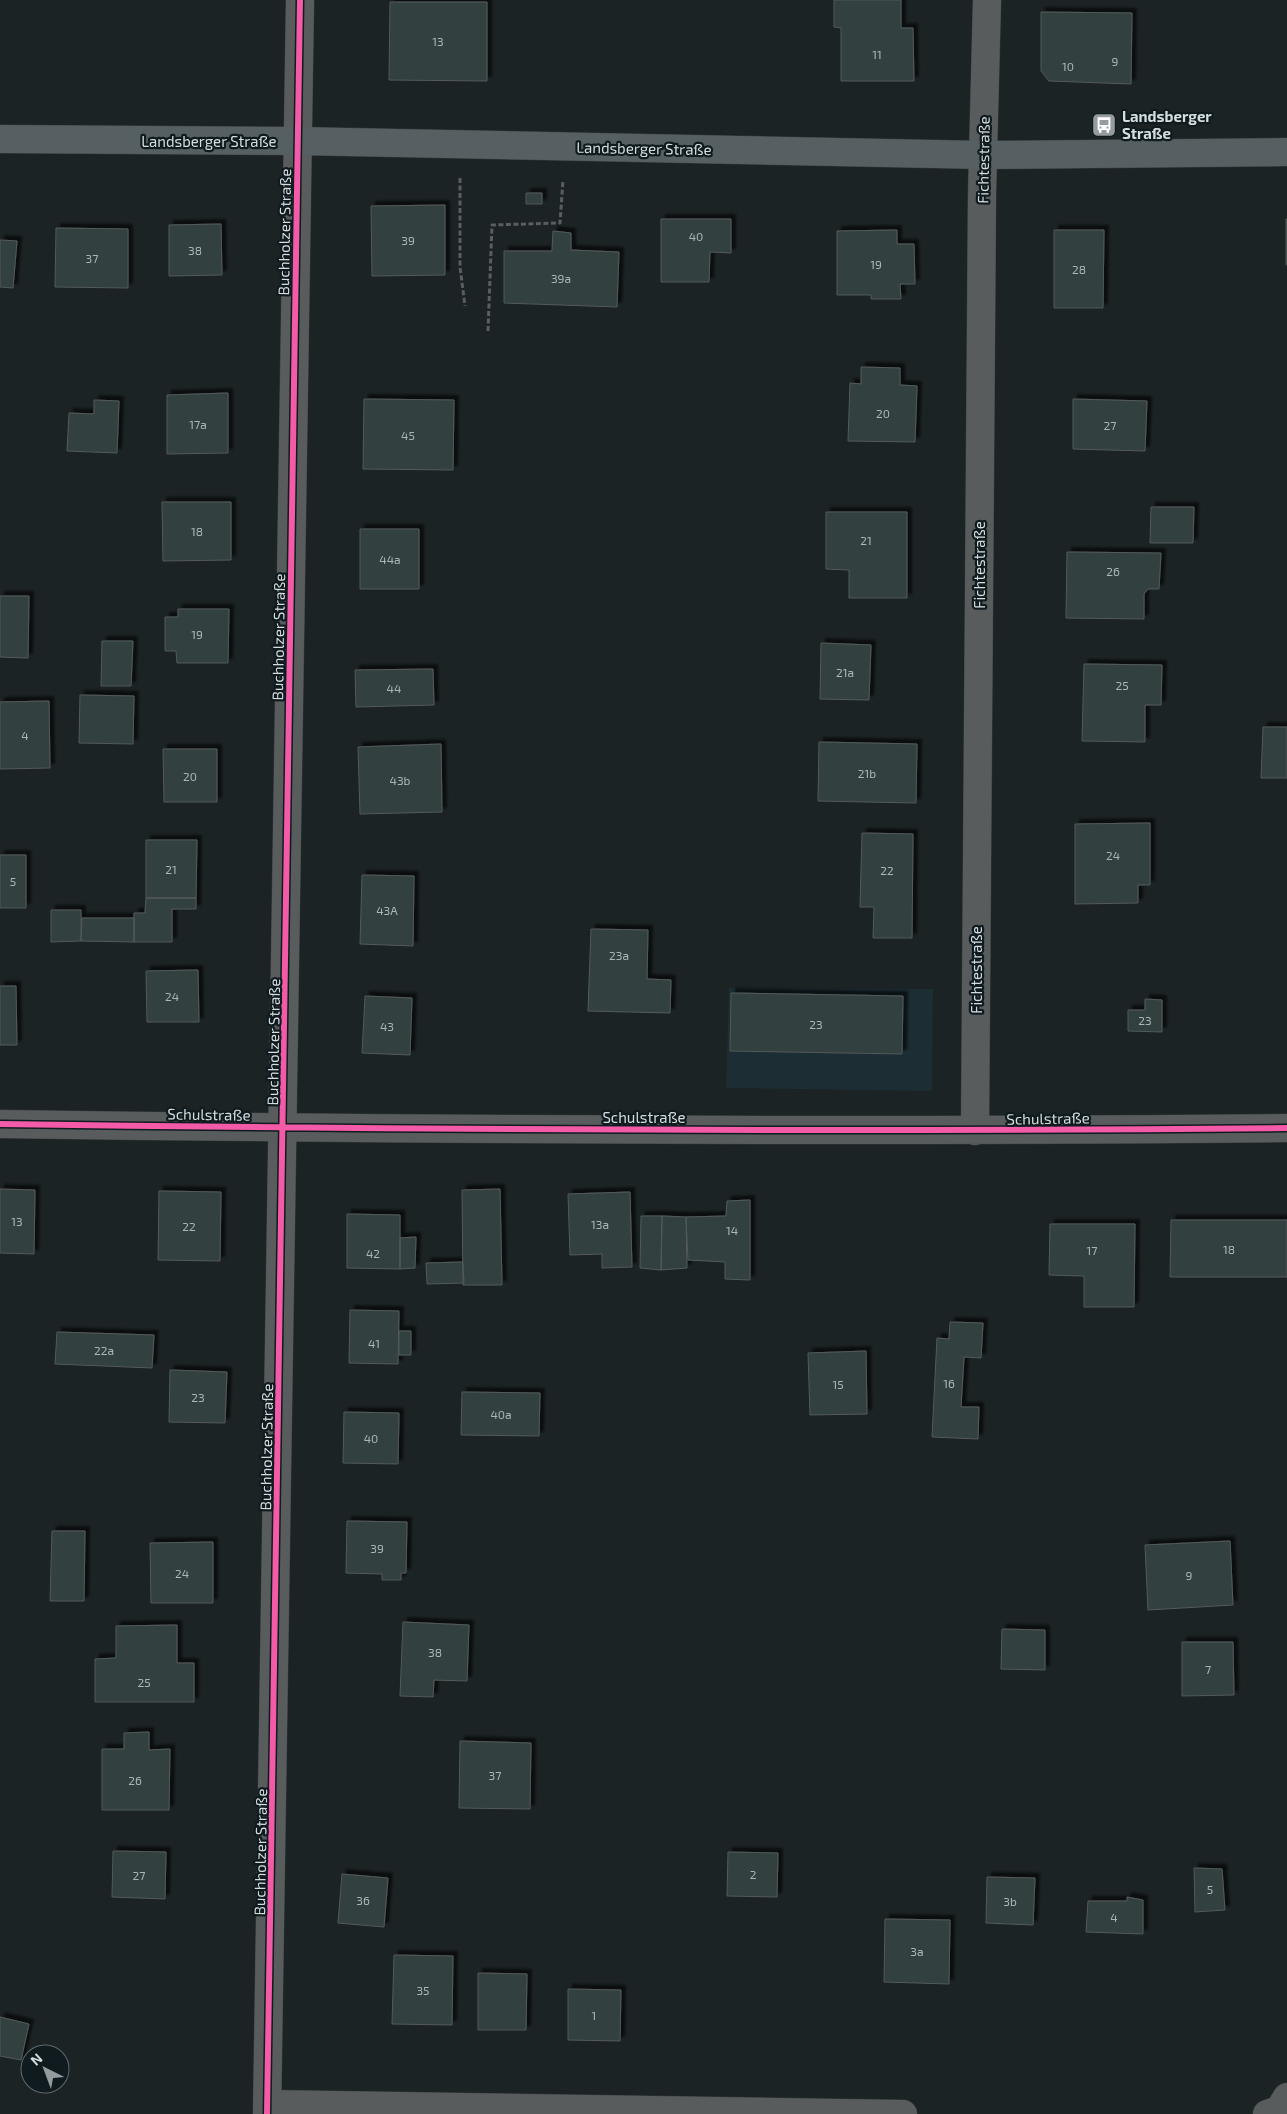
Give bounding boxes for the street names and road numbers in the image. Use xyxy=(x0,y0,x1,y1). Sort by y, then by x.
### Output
street label: Fichtestraße xyxy=(973,116,993,204)
street label: Landsberger Straße xyxy=(141,132,277,150)
street label: Landsberger Straße xyxy=(576,138,712,158)
street label: Buchholzer Straße xyxy=(274,168,294,296)
street label: Fichtestraße xyxy=(970,521,988,609)
street label: Buchholzer Straße xyxy=(268,573,288,701)
street label: Fichtestraße xyxy=(967,926,985,1014)
street label: Buchholzer Straße xyxy=(263,978,283,1106)
street label: Schulstraße xyxy=(167,1104,251,1124)
street label: Schulstraße xyxy=(602,1108,686,1126)
street label: Schulstraße xyxy=(1006,1108,1090,1128)
street label: Buchholzer Straße xyxy=(256,1383,276,1511)
street label: Buchholzer Straße xyxy=(250,1788,270,1916)

